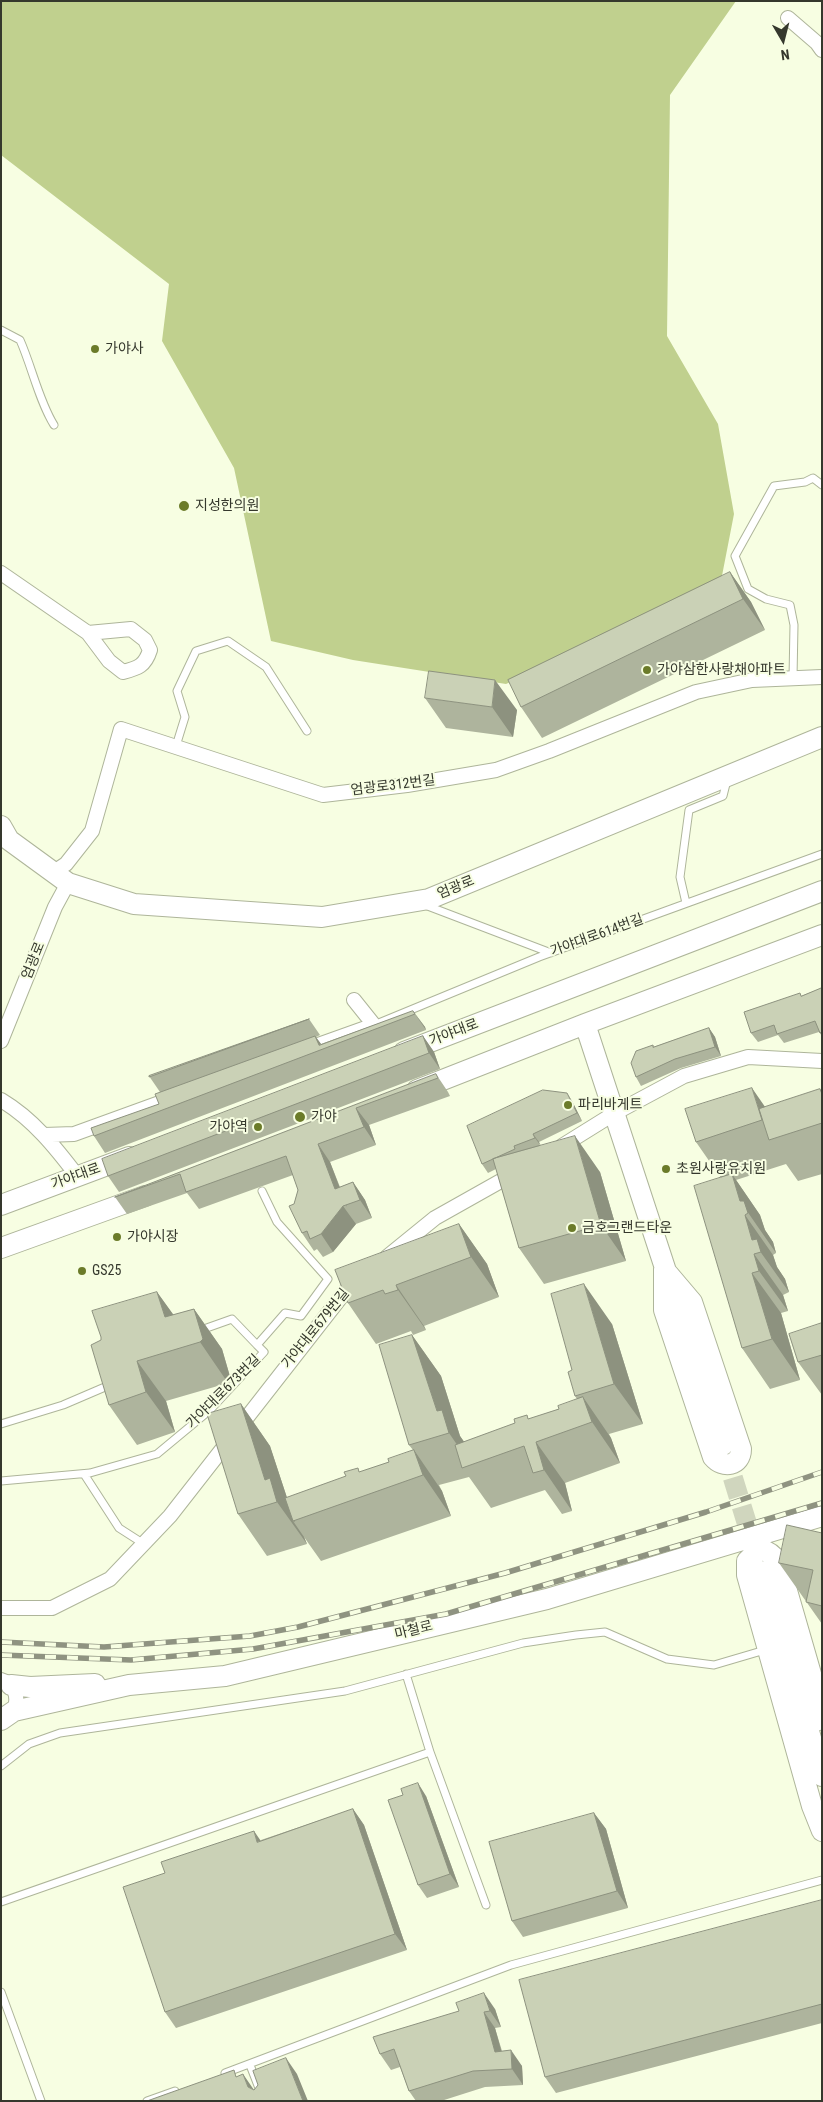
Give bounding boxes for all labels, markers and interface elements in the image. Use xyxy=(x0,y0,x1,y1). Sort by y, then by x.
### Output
north arrow xyxy=(758,15,808,65)
text: N xyxy=(780,46,790,63)
place label: 가야사 xyxy=(105,341,144,357)
marker: 가야사 xyxy=(89,343,101,355)
place label: 지성한의원 xyxy=(195,498,259,514)
marker: 지성한의원 xyxy=(177,499,191,513)
place label: 가야삼한사랑채아파트 xyxy=(657,662,786,678)
marker: 가야삼한사랑채아파트 xyxy=(641,664,653,676)
street label: 엄광로312번길 xyxy=(350,772,436,800)
street label: 엄광로 xyxy=(435,873,477,903)
street label: 가야대로614번길 xyxy=(548,911,646,961)
street label: 엄광로 xyxy=(19,940,49,982)
street label: 가야대로 xyxy=(427,1016,481,1050)
place label: 파리바게트 xyxy=(578,1097,642,1113)
marker: 파리바게트 xyxy=(562,1099,574,1111)
place label: 가야 xyxy=(311,1109,337,1125)
marker: 가야 xyxy=(293,1110,307,1124)
place label: 가야역 xyxy=(209,1119,248,1135)
marker: 가야역 xyxy=(252,1121,264,1133)
street label: 가야대로 xyxy=(49,1160,103,1194)
place label: 초원사랑유치원 xyxy=(676,1161,766,1177)
marker: 초원사랑유치원 xyxy=(660,1163,672,1175)
place label: 금호그랜드타운 xyxy=(582,1220,672,1236)
marker: 금호그랜드타운 xyxy=(566,1222,578,1234)
place label: 가야시장 xyxy=(127,1229,179,1245)
marker: 가야시장 xyxy=(111,1231,123,1243)
place label: GS25 xyxy=(92,1263,121,1279)
marker: GS25 xyxy=(76,1265,88,1277)
street label: 가야대로679번길 xyxy=(279,1286,353,1372)
street label: 가야대로673번길 xyxy=(183,1351,265,1433)
street label: 마철로 xyxy=(393,1618,435,1644)

